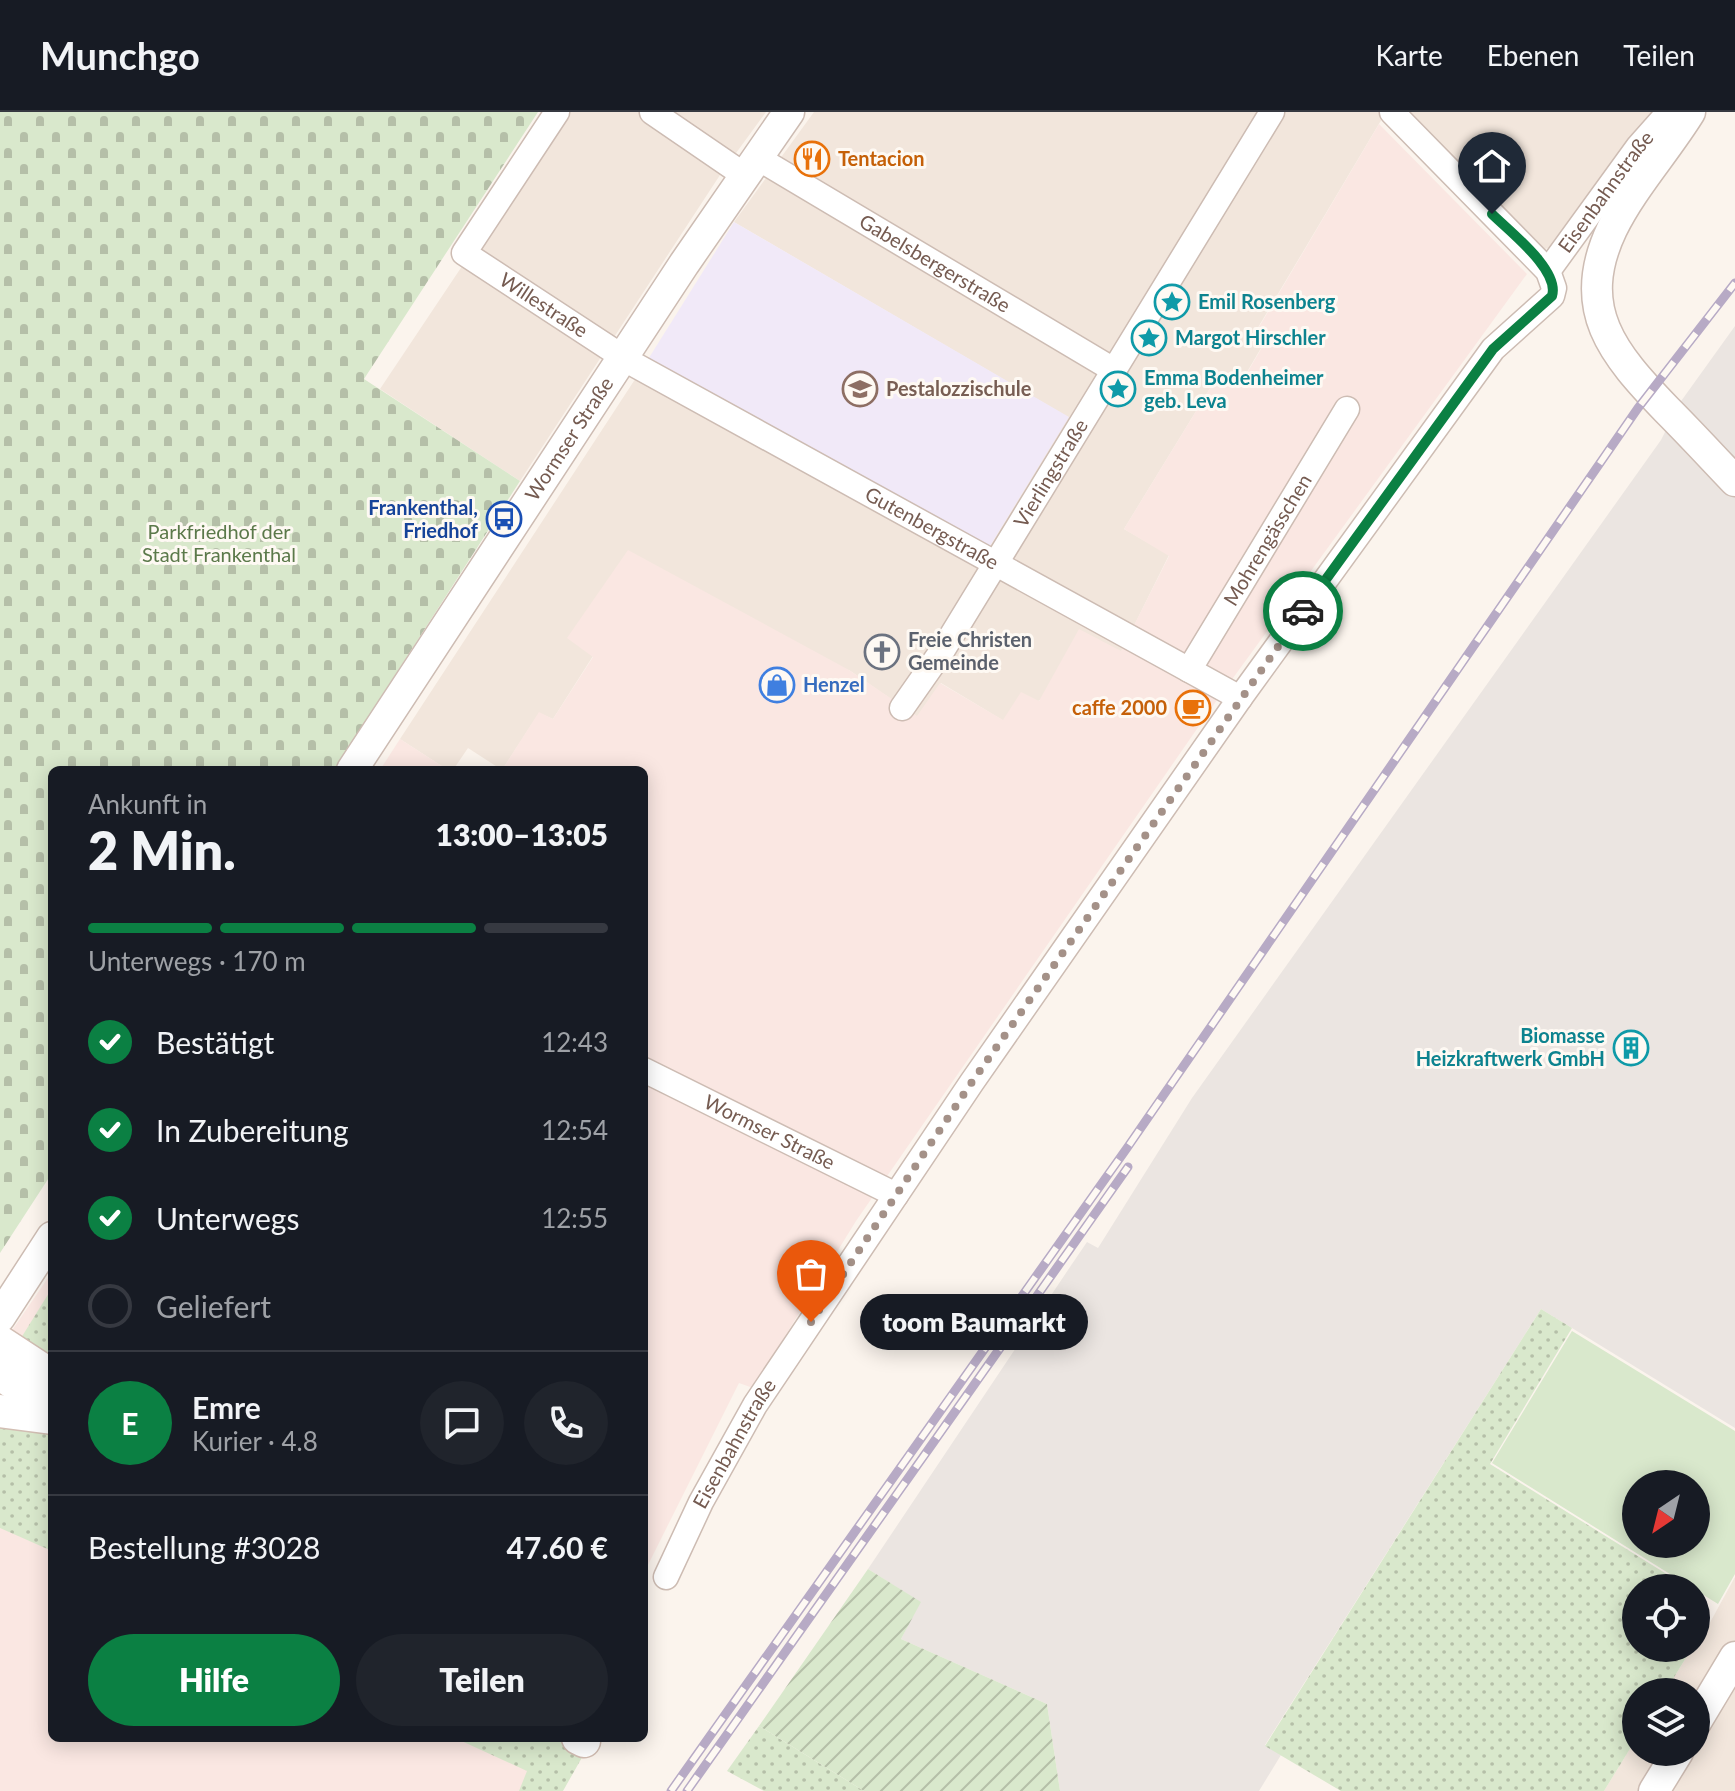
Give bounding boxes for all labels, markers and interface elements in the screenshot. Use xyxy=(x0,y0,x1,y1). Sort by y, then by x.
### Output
text: Munchgo xyxy=(40,32,200,78)
text: Karte xyxy=(1375,38,1443,72)
text: Ebenen xyxy=(1487,38,1579,72)
text: Teilen xyxy=(1623,38,1695,72)
street label: Eisenbahnstraße xyxy=(1552,125,1658,257)
pin xyxy=(1458,132,1526,214)
restaurant icon: Tentacion xyxy=(793,140,831,178)
icon: home xyxy=(1470,144,1514,188)
place label: Tentacion xyxy=(838,146,925,170)
street label: Gabelsbergerstraße xyxy=(855,208,1015,317)
street label: Willestraße xyxy=(495,267,593,342)
place icon: Emil Rosenberg xyxy=(1153,283,1191,321)
place label: Emil Rosenberg xyxy=(1198,289,1336,313)
place icon: Margot Hirschler xyxy=(1130,319,1168,357)
place label: Margot Hirschler xyxy=(1175,325,1326,349)
place label: Emma Bodenheimer geb. Leva xyxy=(1144,365,1324,412)
school or university icon: Pestalozzischule xyxy=(841,370,879,408)
place icon: Emma Bodenheimer geb. Leva xyxy=(1099,370,1137,408)
street label: Wormser Straße xyxy=(519,372,618,505)
place label: Pestalozzischule xyxy=(886,376,1032,400)
street label: Vierlingstraße xyxy=(1008,414,1092,531)
street label: Mohrengässchen xyxy=(1218,469,1316,610)
street label: Gutenbergstraße xyxy=(861,481,1003,574)
place label: Frankenthal, Friedhof xyxy=(368,495,479,542)
bus stop icon: Frankenthal, Friedhof xyxy=(485,500,523,538)
park label: Parkfriedhof der Stadt Frankenthal xyxy=(142,519,296,566)
courier xyxy=(1263,571,1343,651)
icon: car xyxy=(1281,589,1325,633)
place label: Freie Christen Gemeinde xyxy=(908,627,1032,674)
church icon: Freie Christen Gemeinde xyxy=(863,633,901,671)
shop icon: Henzel xyxy=(758,666,796,704)
place label: Henzel xyxy=(803,672,865,696)
cafe icon: caffe 2000 xyxy=(1174,689,1212,727)
place label: caffe 2000 xyxy=(1072,695,1167,719)
text: Ankunft in xyxy=(88,788,207,820)
text: 13:00–13:05 xyxy=(435,816,608,852)
text: 2 Min. xyxy=(88,819,236,881)
text: Unterwegs · 170 m xyxy=(88,945,306,977)
icon: check xyxy=(88,1020,132,1064)
place label: Biomasse Heizkraftwerk GmbH xyxy=(1416,1023,1605,1070)
text: Bestätigt xyxy=(156,1024,274,1060)
text: 12:43 xyxy=(541,1026,608,1058)
building icon: Biomasse Heizkraftwerk GmbH xyxy=(1612,1029,1650,1067)
street label: Wormser Straße xyxy=(701,1089,839,1174)
icon: check xyxy=(88,1108,132,1152)
text: In Zubereitung xyxy=(156,1112,349,1148)
text: 12:54 xyxy=(541,1114,608,1146)
icon: check xyxy=(88,1196,132,1240)
text: Unterwegs xyxy=(156,1200,299,1236)
text: 12:55 xyxy=(541,1202,608,1234)
pin xyxy=(777,1240,845,1322)
icon: bag xyxy=(789,1252,833,1296)
text: Geliefert xyxy=(156,1288,271,1324)
callout: toom Baumarkt xyxy=(859,1294,1087,1350)
text: toom Baumarkt xyxy=(882,1306,1066,1338)
street label: Eisenbahnstraße xyxy=(687,1374,780,1512)
button: chat xyxy=(420,1381,504,1465)
button: phone xyxy=(524,1381,608,1465)
text: Emre xyxy=(192,1389,261,1425)
text: E xyxy=(121,1405,139,1441)
text: Kurier · 4.8 xyxy=(192,1425,318,1457)
north arrow xyxy=(1622,1470,1710,1558)
map controls xyxy=(1622,1470,1710,1766)
text: Bestellung #3028 xyxy=(88,1529,320,1565)
text: 47.60 € xyxy=(507,1529,608,1565)
button: locate xyxy=(1622,1574,1710,1662)
button: Hilfe xyxy=(88,1634,340,1726)
button: Teilen xyxy=(356,1634,608,1726)
button: layers xyxy=(1622,1678,1710,1766)

